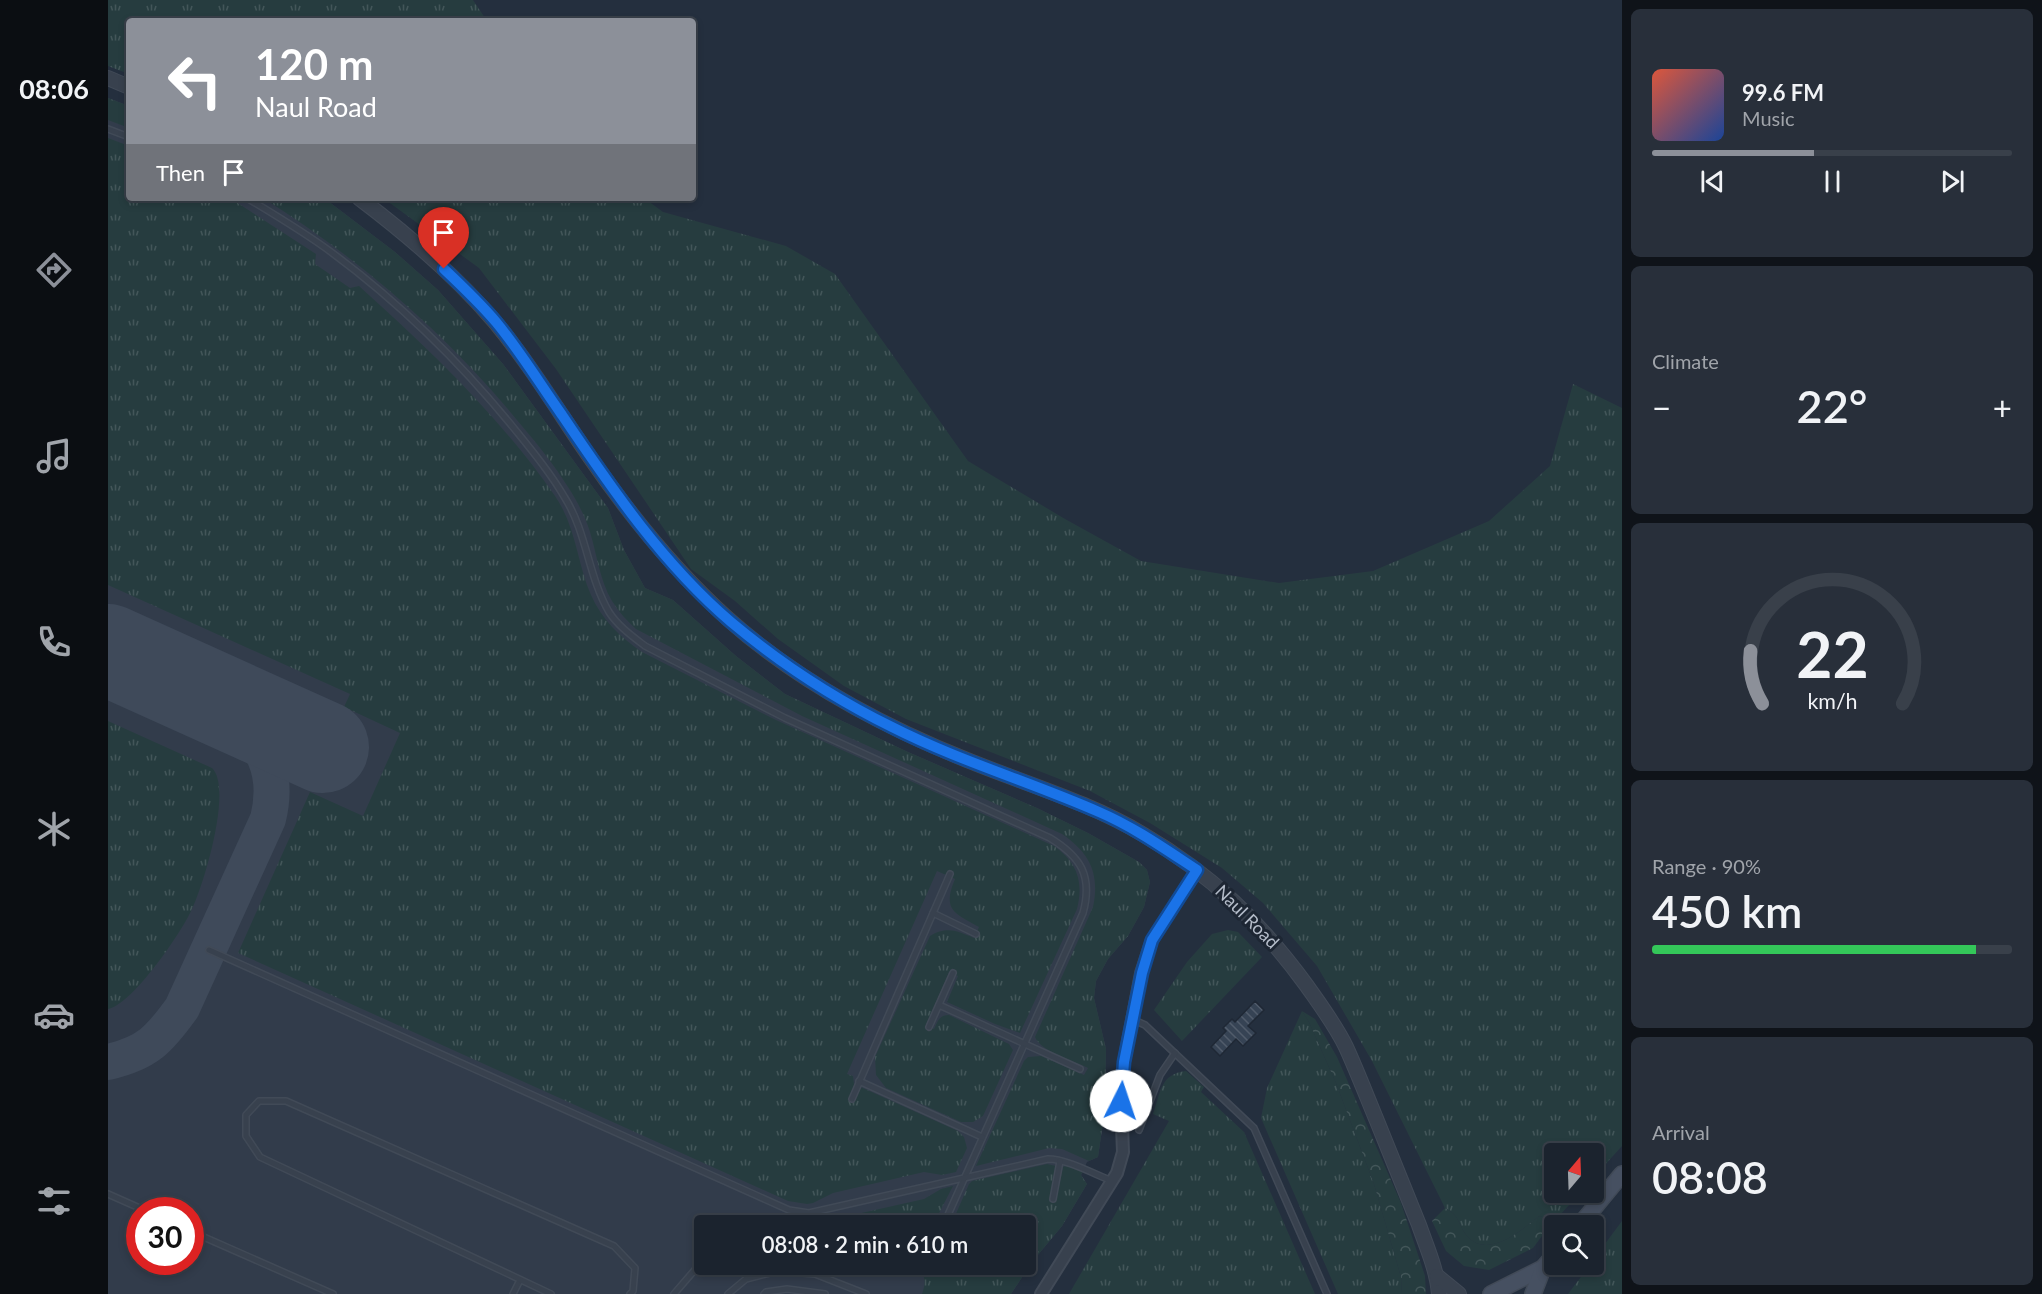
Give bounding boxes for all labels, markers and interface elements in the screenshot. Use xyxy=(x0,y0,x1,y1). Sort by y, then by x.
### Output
text: 120 m xyxy=(255,39,373,89)
icon: left xyxy=(156,42,234,120)
text: 08:06 xyxy=(19,72,89,105)
text: 99.6 FM xyxy=(1742,79,1824,106)
text: Naul Road xyxy=(255,90,377,123)
text: Music xyxy=(1742,106,1795,130)
icon: arrive xyxy=(217,156,250,189)
text: Then xyxy=(156,159,205,186)
icon: previous xyxy=(1696,165,1729,198)
icon: pause xyxy=(1816,165,1849,198)
icon: next xyxy=(1936,165,1969,198)
pin xyxy=(418,207,469,269)
icon: arrive xyxy=(427,216,460,249)
icon: directions xyxy=(33,249,75,291)
text: Climate xyxy=(1652,349,1719,373)
text: 22° xyxy=(1797,379,1867,433)
text: − xyxy=(1652,387,1671,427)
text: + xyxy=(1993,387,2012,427)
icon: music xyxy=(33,435,75,477)
text: 22 xyxy=(1796,616,1868,691)
icon: phone xyxy=(33,621,75,663)
text: km/h xyxy=(1807,688,1857,714)
icon: climate xyxy=(33,808,75,850)
text: Range · 90% xyxy=(1652,854,1761,878)
street label: Naul Road xyxy=(1211,880,1284,953)
text: 450 km xyxy=(1652,884,1802,938)
icon: car xyxy=(33,994,75,1036)
position arrow xyxy=(1089,1069,1153,1133)
text: Arrival xyxy=(1652,1120,1710,1144)
north arrow xyxy=(1544,1143,1604,1203)
map controls xyxy=(1544,1143,1604,1275)
text: 08:08 xyxy=(1652,1150,1768,1204)
icon: filters xyxy=(33,1180,75,1222)
speed limit sign: 30 xyxy=(126,1197,204,1275)
button: search xyxy=(1544,1215,1604,1275)
text: 08:08 · 2 min · 610 m xyxy=(762,1231,968,1258)

